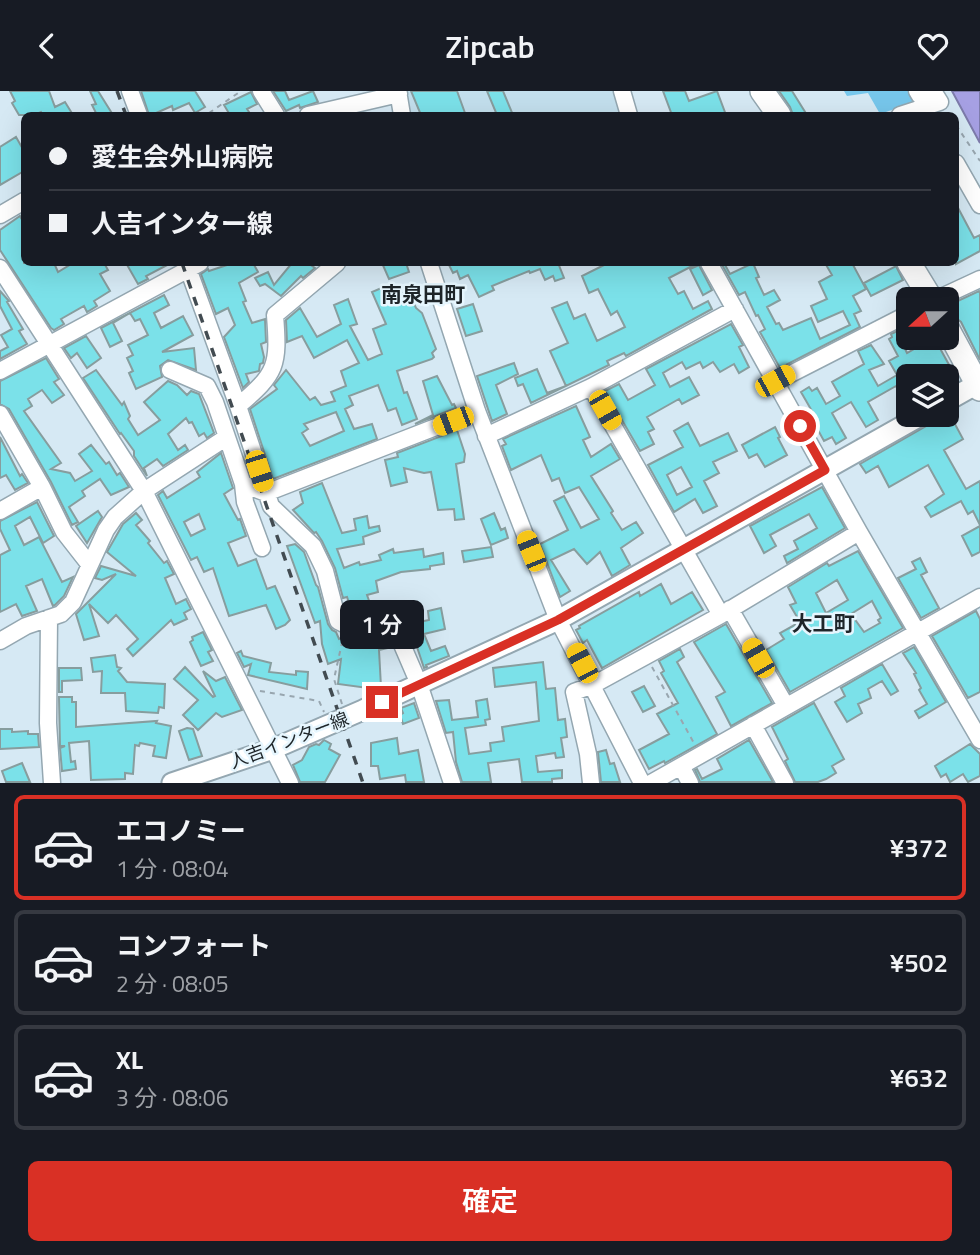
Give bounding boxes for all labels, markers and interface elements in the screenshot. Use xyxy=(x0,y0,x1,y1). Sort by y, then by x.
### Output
text: Zipcab xyxy=(445,22,535,70)
icon: back xyxy=(28,27,66,65)
icon: heart xyxy=(914,27,952,65)
text: 愛生会外山病院 xyxy=(91,137,273,176)
text: 人吉インター線 xyxy=(91,204,273,243)
district label: 南泉田町 xyxy=(381,278,465,310)
north arrow xyxy=(896,287,959,350)
map controls xyxy=(896,287,959,427)
car xyxy=(752,362,799,400)
button: layers xyxy=(896,364,959,427)
car xyxy=(586,387,625,433)
car xyxy=(430,404,477,438)
route start xyxy=(784,410,816,442)
car xyxy=(243,448,276,494)
car xyxy=(514,528,549,574)
callout: 1 分 xyxy=(340,601,424,649)
text: 1 分 xyxy=(362,607,402,642)
district label: 大工町 xyxy=(792,607,855,639)
car xyxy=(739,635,778,681)
car xyxy=(563,640,602,686)
route end xyxy=(366,686,398,718)
street label: 人吉インター線 xyxy=(225,705,353,775)
text: エコノミー xyxy=(116,811,246,850)
icon: car xyxy=(32,816,95,879)
text: ¥372 xyxy=(890,828,948,867)
text: 1 分 · 08:04 xyxy=(116,851,229,886)
text: コンフォート xyxy=(116,926,271,965)
icon: car xyxy=(32,931,95,994)
text: ¥502 xyxy=(890,943,948,982)
text: 2 分 · 08:05 xyxy=(116,966,229,1001)
text: XL xyxy=(116,1040,143,1079)
icon: car xyxy=(32,1046,95,1109)
text: ¥632 xyxy=(890,1058,948,1097)
text: 3 分 · 08:06 xyxy=(116,1080,229,1115)
button: 確定 xyxy=(28,1161,952,1241)

